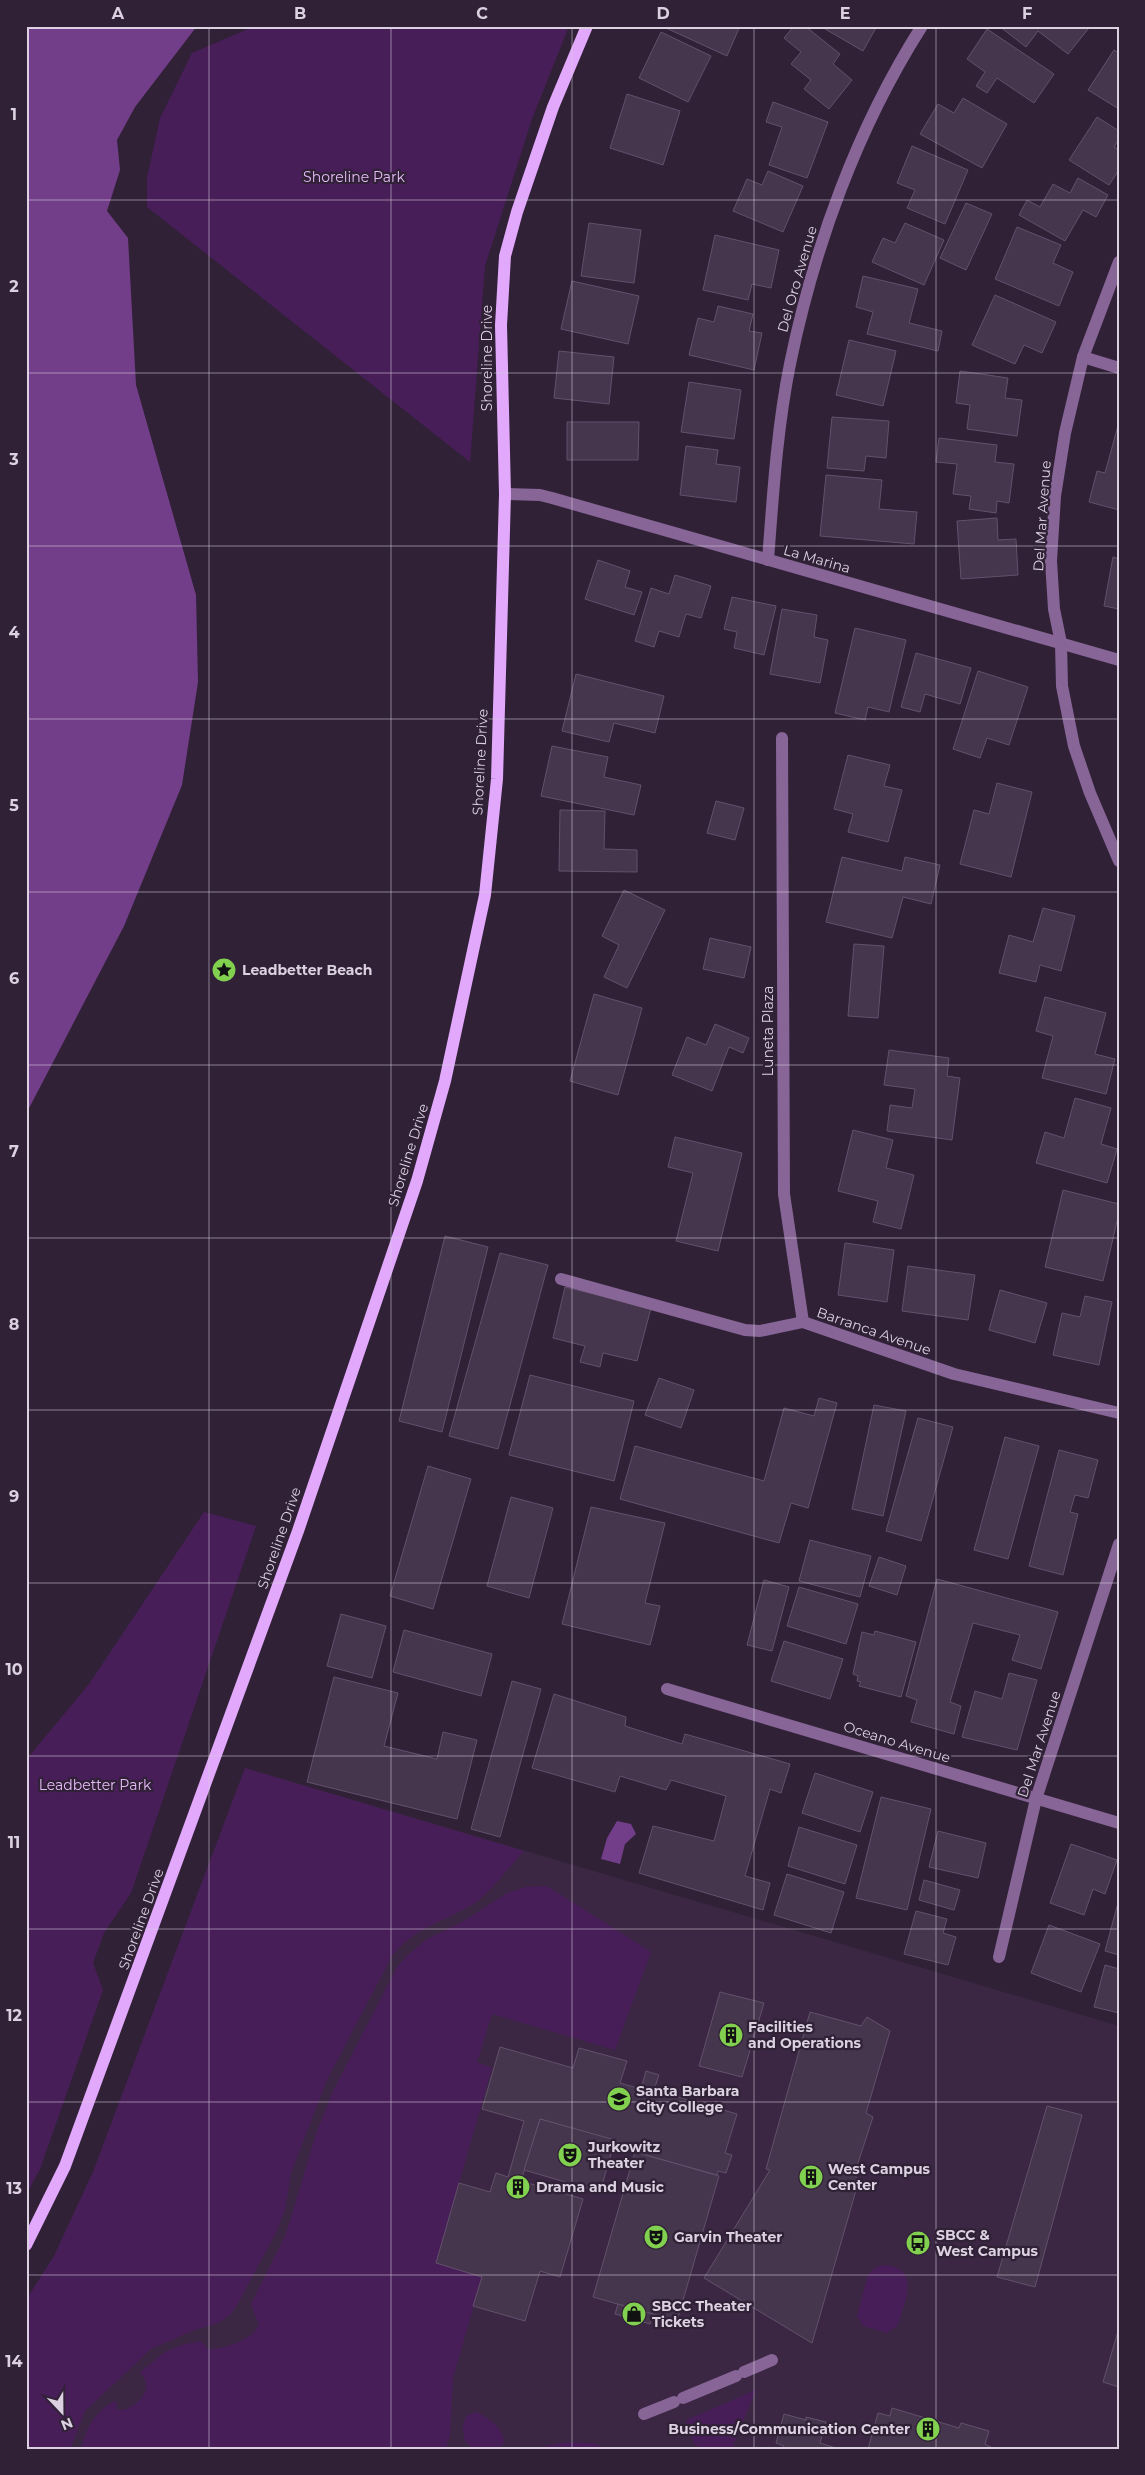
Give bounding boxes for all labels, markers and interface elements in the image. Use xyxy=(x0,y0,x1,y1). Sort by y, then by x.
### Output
text: A xyxy=(111,4,125,23)
text: B xyxy=(294,4,306,23)
text: C xyxy=(476,4,488,23)
text: D xyxy=(656,4,670,23)
text: E xyxy=(840,4,850,23)
text: F xyxy=(1022,4,1032,23)
text: 1 xyxy=(11,105,17,124)
park label: Shoreline Park xyxy=(303,168,406,186)
street label: Del Oro Avenue xyxy=(773,224,821,334)
text: 2 xyxy=(9,277,19,296)
street label: Shoreline Drive xyxy=(478,305,496,411)
text: 3 xyxy=(8,450,19,469)
street label: Del Mar Avenue xyxy=(1029,460,1055,572)
street label: La Marina xyxy=(781,541,853,577)
text: 4 xyxy=(8,623,20,642)
street label: Shoreline Drive xyxy=(468,708,492,816)
text: 5 xyxy=(9,796,19,815)
place icon: Leadbetter Beach xyxy=(211,957,237,983)
place label: Leadbetter Beach xyxy=(242,961,372,979)
text: 6 xyxy=(9,969,19,988)
street label: Luneta Plaza xyxy=(759,986,777,1076)
street label: Shoreline Drive xyxy=(384,1101,432,1209)
text: 7 xyxy=(9,1142,19,1161)
street label: Barranca Avenue xyxy=(814,1303,934,1359)
text: 8 xyxy=(9,1315,19,1334)
street label: Shoreline Drive xyxy=(253,1485,305,1591)
text: 9 xyxy=(9,1487,19,1506)
text: 10 xyxy=(5,1660,23,1679)
street label: Del Mar Avenue xyxy=(1013,1688,1065,1800)
street label: Oceano Avenue xyxy=(841,1717,953,1767)
park label: Leadbetter Park xyxy=(39,1776,152,1794)
text: 11 xyxy=(8,1833,20,1852)
street label: Shoreline Drive xyxy=(114,1866,168,1972)
text: 12 xyxy=(6,2006,22,2025)
place label: Facilities and Operations xyxy=(748,2018,862,2052)
building icon: Facilities and Operations xyxy=(718,2022,744,2048)
place label: Santa Barbara City College xyxy=(636,2082,739,2116)
school or university icon: Santa Barbara City College xyxy=(606,2086,632,2112)
place label: Jurkowitz Theater xyxy=(587,2138,660,2172)
theatre icon: Jurkowitz Theater xyxy=(557,2142,583,2168)
place label: West Campus Center xyxy=(828,2160,931,2194)
building icon: West Campus Center xyxy=(798,2164,824,2190)
building icon: Drama and Music xyxy=(505,2174,531,2200)
place label: Drama and Music xyxy=(536,2178,665,2196)
text: 13 xyxy=(6,2179,22,2198)
theatre icon: Garvin Theater xyxy=(643,2224,669,2250)
place label: SBCC & West Campus xyxy=(936,2226,1039,2260)
place label: Garvin Theater xyxy=(674,2228,782,2246)
bus stop icon: SBCC & West Campus xyxy=(905,2230,931,2256)
place label: SBCC Theater Tickets xyxy=(652,2297,752,2331)
shop icon: SBCC Theater Tickets xyxy=(621,2301,647,2327)
text: 14 xyxy=(5,2352,23,2371)
north arrow xyxy=(38,2388,88,2438)
text: N xyxy=(58,2414,75,2435)
building icon: Business/Communication Center xyxy=(915,2416,941,2442)
place label: Business/Communication Center xyxy=(668,2420,910,2438)

